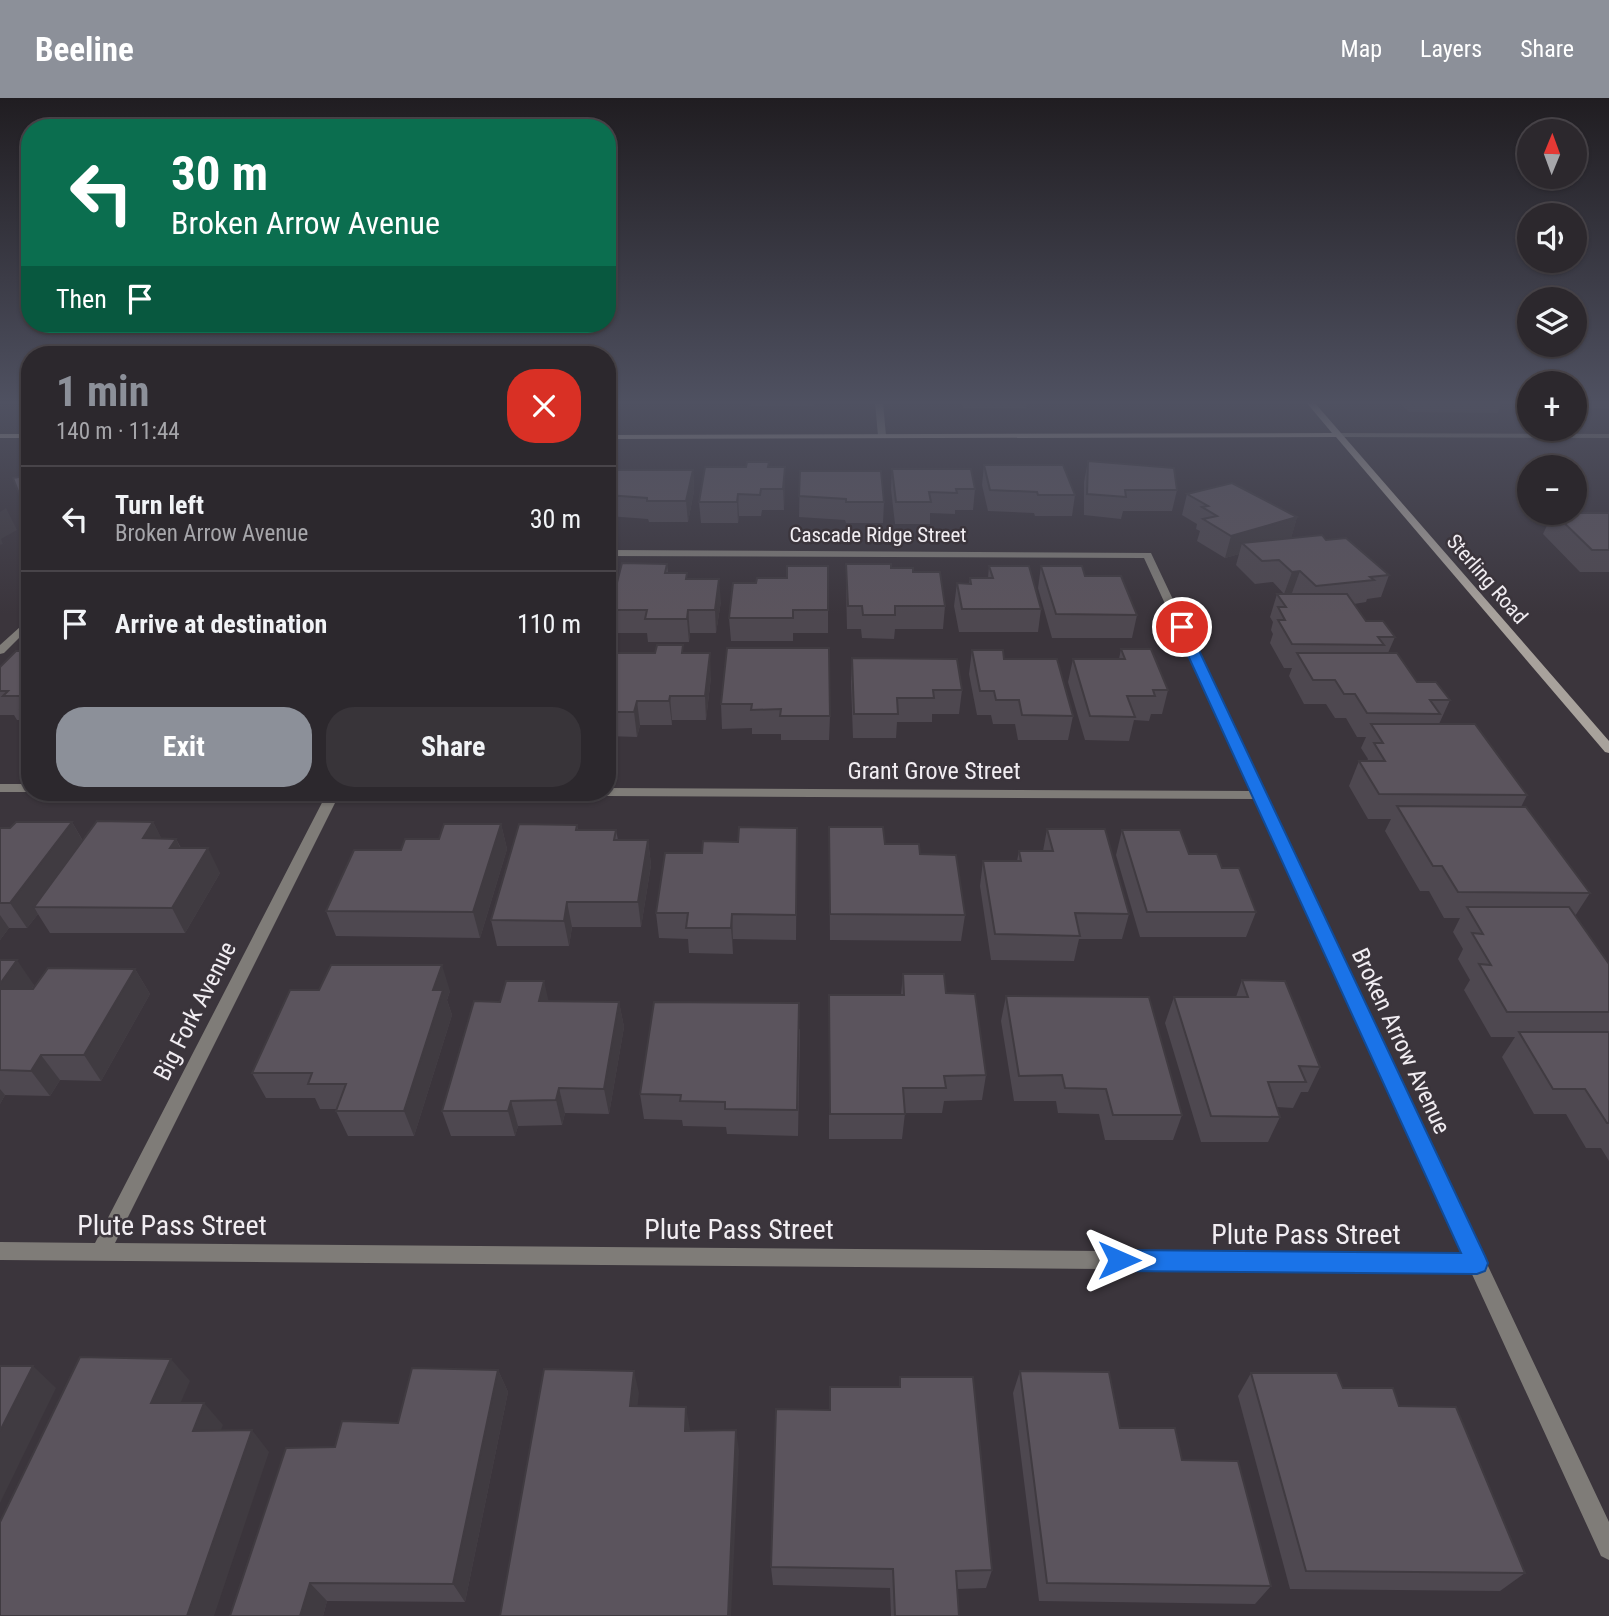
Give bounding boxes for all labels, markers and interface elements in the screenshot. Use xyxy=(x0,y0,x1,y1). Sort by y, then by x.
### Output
text: Beeline xyxy=(35,30,134,69)
text: Map xyxy=(1341,35,1382,63)
text: Layers xyxy=(1420,35,1482,63)
text: Share xyxy=(1520,35,1574,63)
north arrow xyxy=(1517,119,1587,189)
map controls xyxy=(1517,119,1587,525)
text: 30 m xyxy=(171,145,268,202)
icon: left xyxy=(56,147,147,238)
button: sound xyxy=(1517,203,1587,273)
text: Broken Arrow Avenue xyxy=(171,204,440,242)
icon: arrive xyxy=(121,280,159,318)
text: Then xyxy=(56,284,107,314)
button: layers xyxy=(1517,287,1587,357)
text: 1 min xyxy=(56,367,149,416)
button: close xyxy=(507,369,581,443)
button: + xyxy=(1517,371,1587,441)
text: 140 m · 11:44 xyxy=(56,418,180,445)
button: − xyxy=(1517,455,1587,525)
text: Turn left xyxy=(115,490,204,520)
icon: left xyxy=(56,500,94,538)
text: 30 m xyxy=(530,504,581,534)
text: Broken Arrow Avenue xyxy=(115,520,308,547)
street label: Cascade Ridge Street xyxy=(790,523,967,547)
street label: Sterling Road xyxy=(1442,529,1532,629)
pin xyxy=(1152,597,1212,657)
icon: arrive xyxy=(56,605,94,643)
icon: arrive xyxy=(1163,608,1201,646)
text: Arrive at destination xyxy=(115,609,327,639)
text: 110 m xyxy=(517,609,581,639)
button: Exit xyxy=(56,707,312,787)
button: Share xyxy=(326,707,581,787)
street label: Grant Grove Street xyxy=(848,757,1021,785)
street label: Big Fork Avenue xyxy=(148,937,242,1085)
street label: Broken Arrow Avenue xyxy=(1346,944,1456,1138)
street label: Plute Pass Street xyxy=(77,1209,267,1242)
street label: Plute Pass Street xyxy=(644,1213,834,1246)
street label: Plute Pass Street xyxy=(1211,1218,1401,1251)
position arrow xyxy=(1082,1223,1156,1297)

